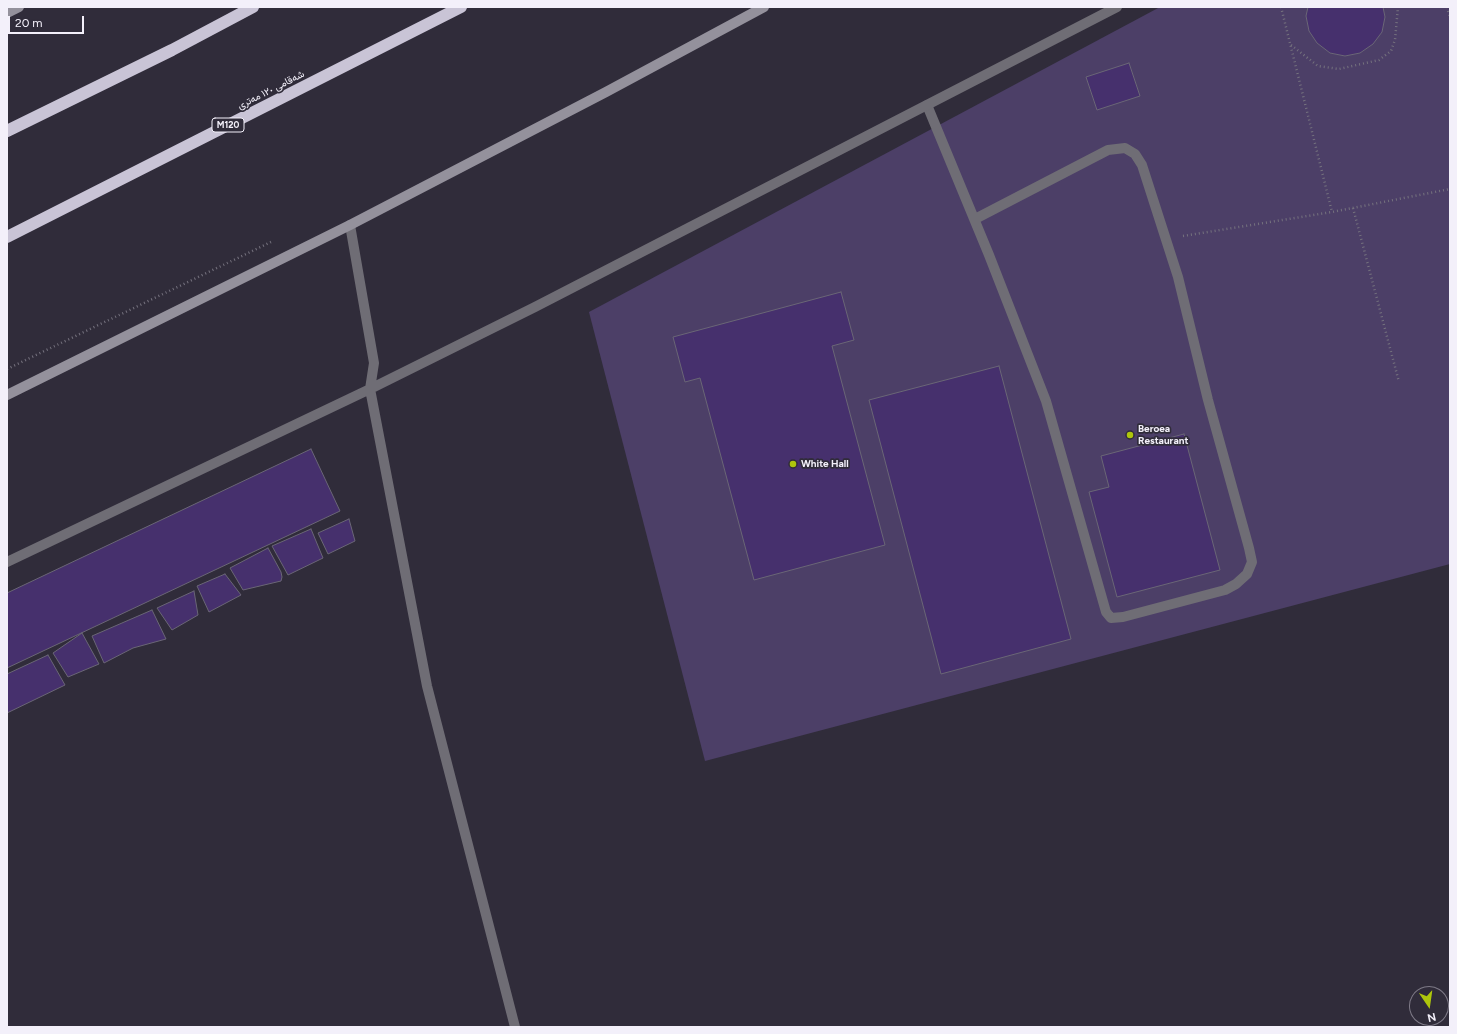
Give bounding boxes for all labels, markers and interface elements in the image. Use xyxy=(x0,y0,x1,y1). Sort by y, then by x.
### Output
scale bar xyxy=(10,8,86,34)
text: 20 m xyxy=(15,16,43,30)
street label: شەقامی ١٢٠ مەتری xyxy=(235,68,307,112)
road number: M120 xyxy=(212,118,244,132)
place label: Beroea Restaurant xyxy=(1138,423,1188,446)
marker: Beroea Restaurant xyxy=(1125,430,1135,440)
place label: White Hall xyxy=(801,458,849,470)
marker: White Hall xyxy=(788,459,798,469)
north arrow xyxy=(1409,986,1449,1026)
text: N xyxy=(1426,1010,1437,1024)

